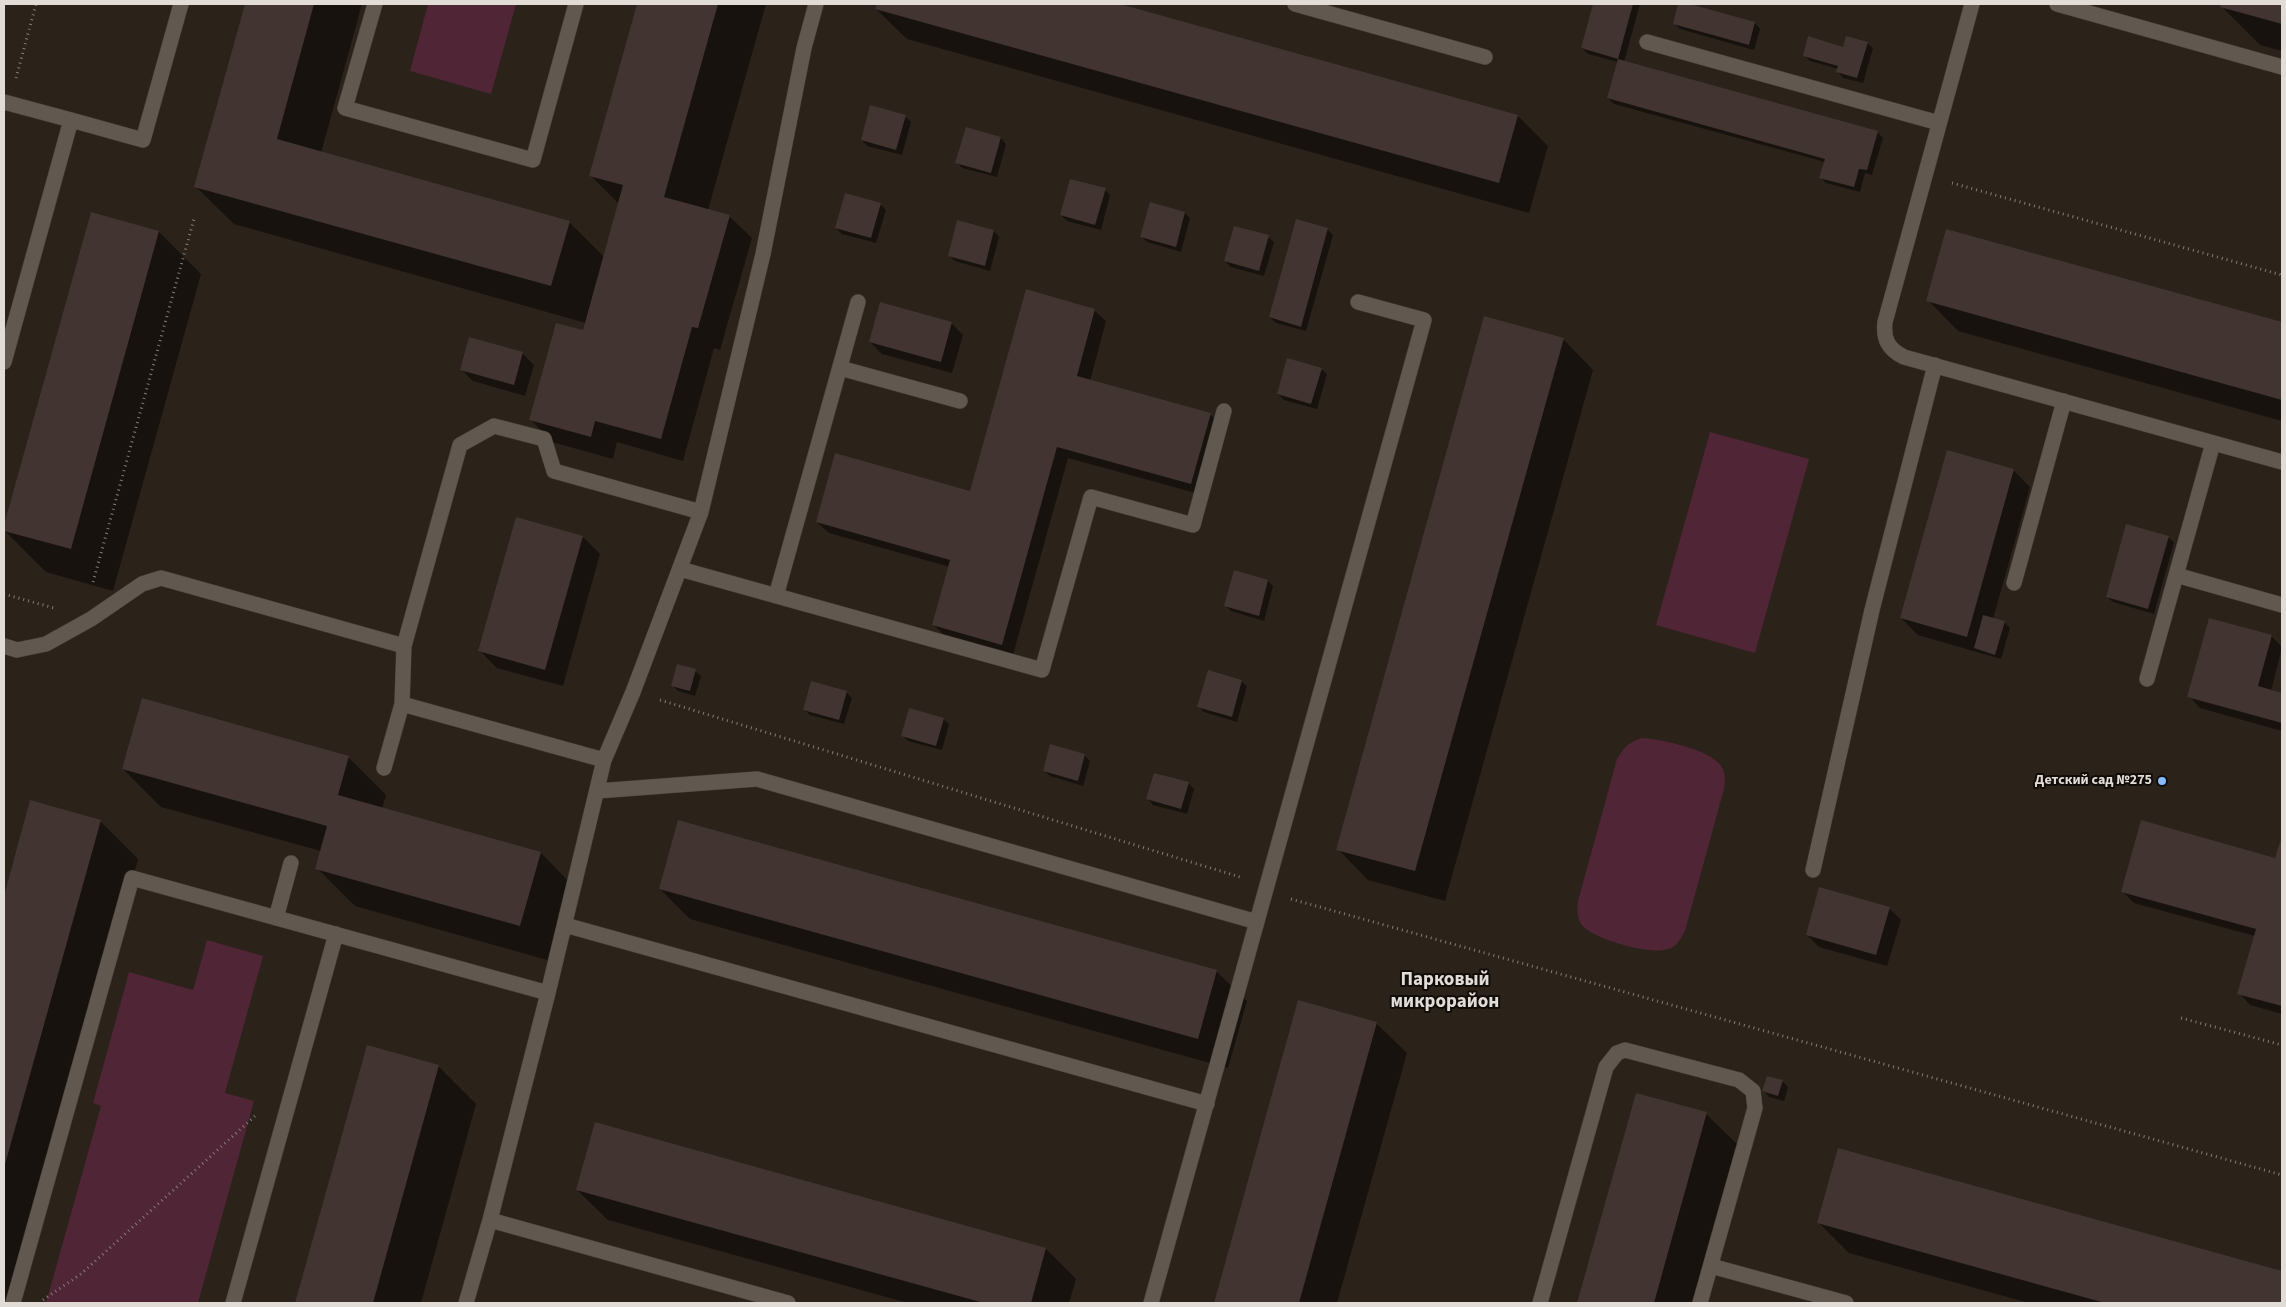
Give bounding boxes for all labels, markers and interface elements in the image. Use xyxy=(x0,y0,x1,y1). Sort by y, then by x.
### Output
place label: Детский сад №275 xyxy=(2035,773,2152,789)
marker: Детский сад №275 xyxy=(2156,775,2168,787)
district label: Парковый микрорайон xyxy=(1391,970,1499,1014)

